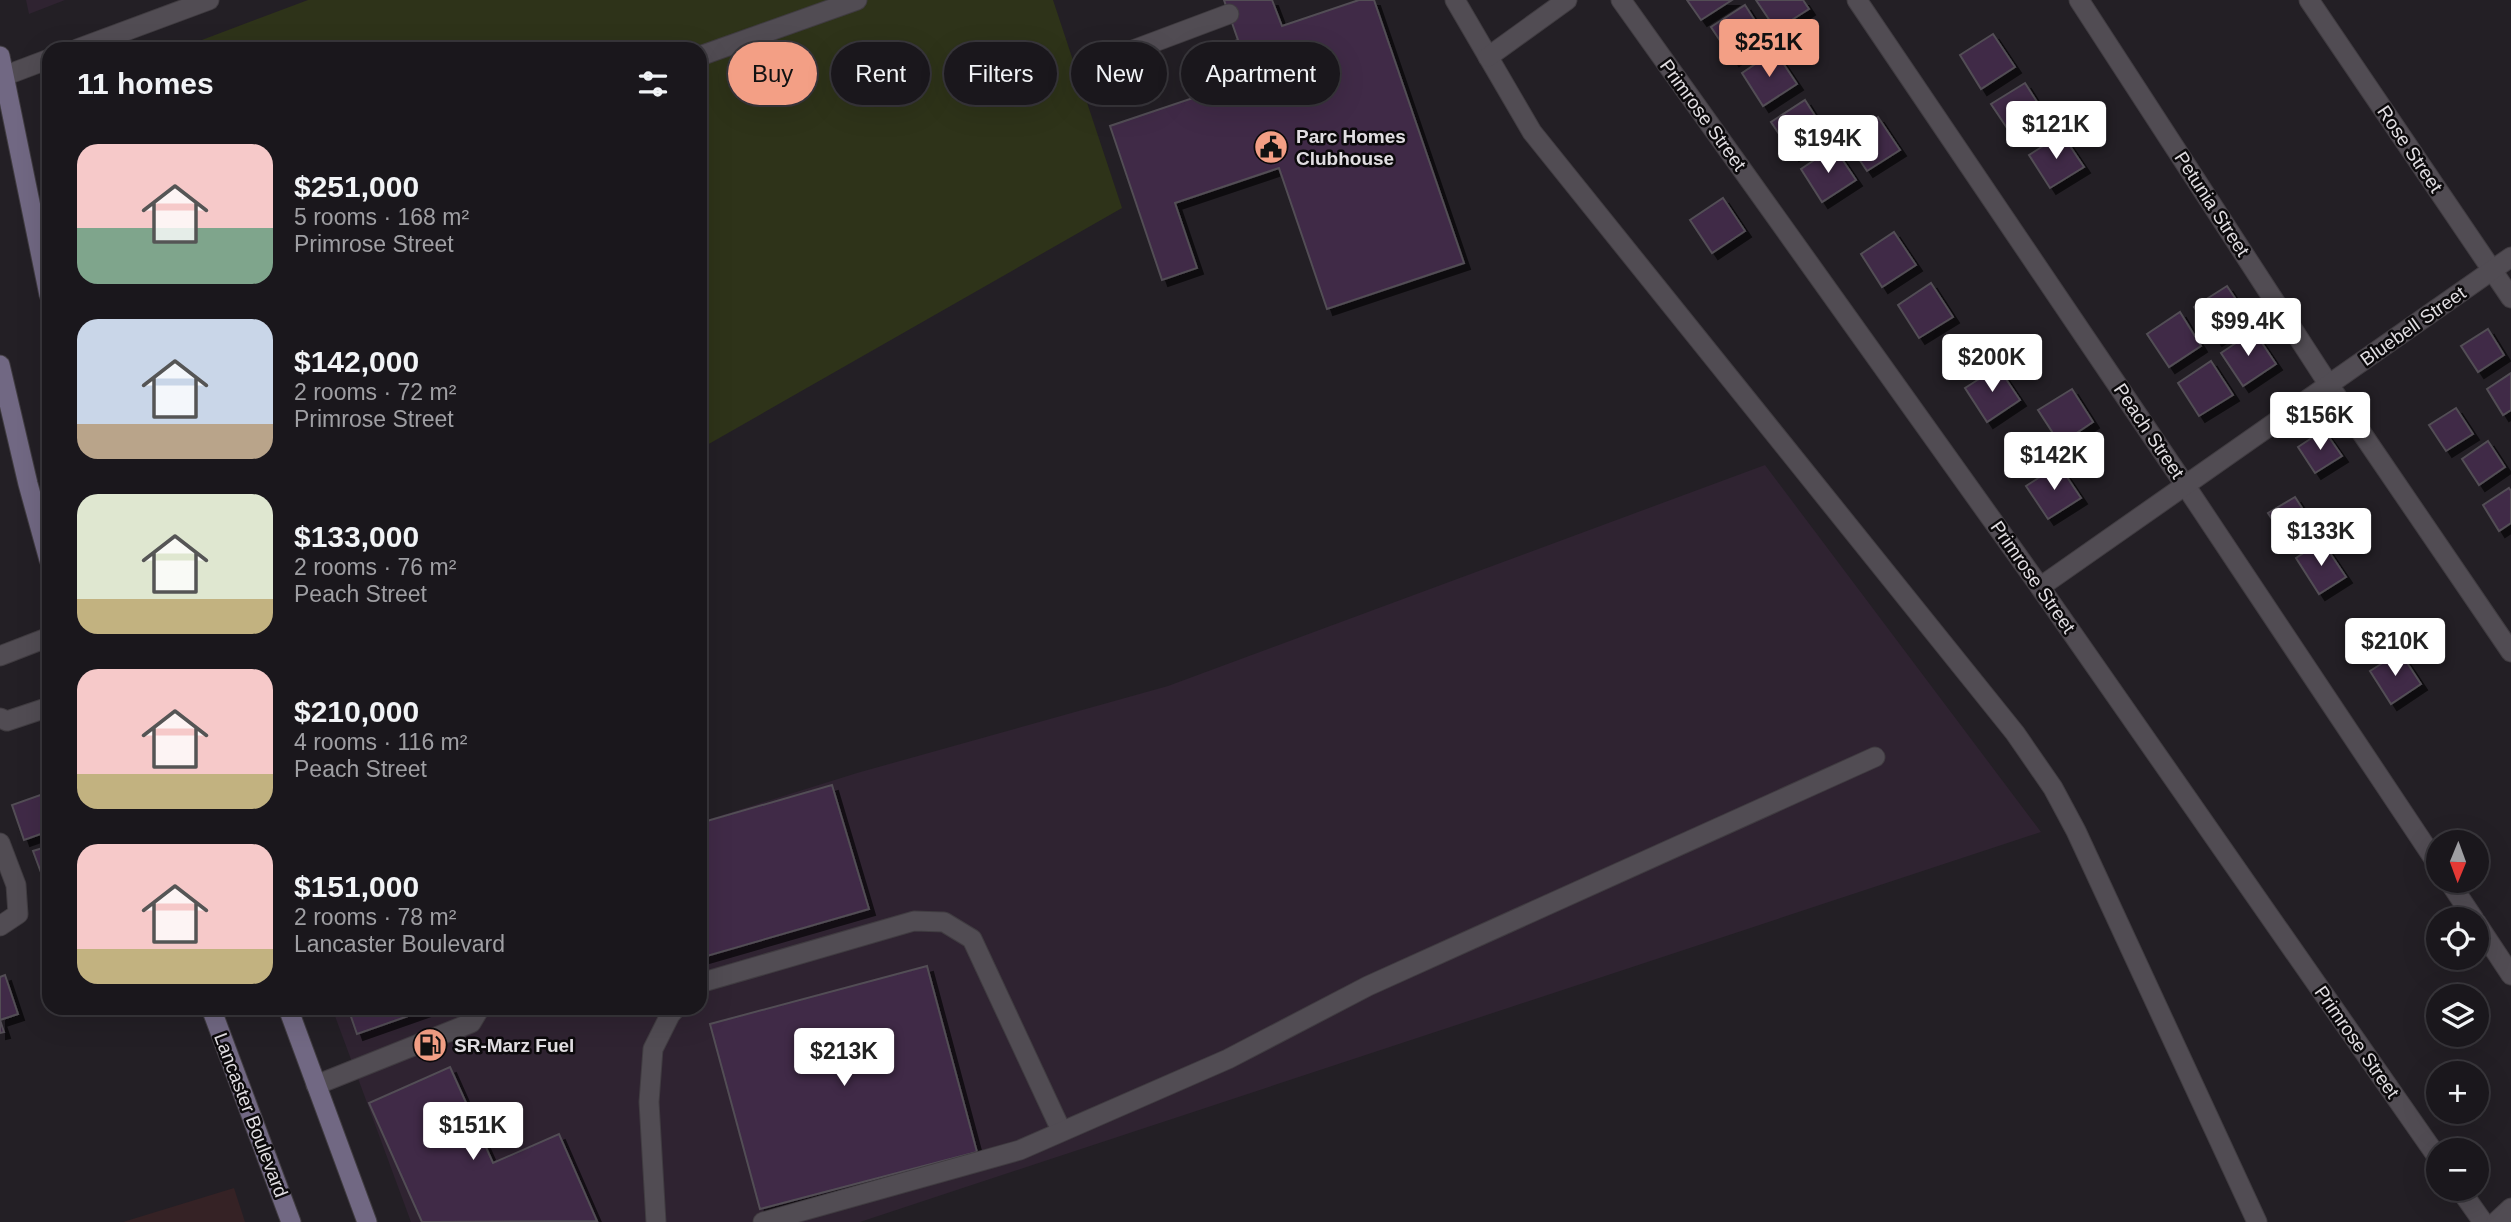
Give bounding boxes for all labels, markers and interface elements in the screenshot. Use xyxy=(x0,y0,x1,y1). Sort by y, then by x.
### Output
pin: $251K xyxy=(1720,20,1818,79)
text: $251K xyxy=(1735,29,1803,55)
chip: Buy xyxy=(728,42,817,105)
chip: Rent xyxy=(831,42,930,105)
chip: Filters xyxy=(944,42,1057,105)
chip: New xyxy=(1071,42,1167,105)
chip: Apartment xyxy=(1181,42,1340,105)
street label: Primrose Street xyxy=(1656,55,1751,175)
icon: filters xyxy=(634,65,672,103)
text: 11 homes xyxy=(77,67,214,100)
pin: $121K xyxy=(2007,102,2105,161)
street label: Rose Street xyxy=(2373,102,2447,197)
text: $121K xyxy=(2022,111,2090,137)
pin: $194K xyxy=(1779,116,1877,175)
text: $194K xyxy=(1794,125,1862,151)
place label: Parc Homes Clubhouse xyxy=(1296,126,1406,169)
public building icon: Parc Homes Clubhouse xyxy=(1252,128,1290,166)
street label: Petunia Street xyxy=(2170,148,2254,261)
text: $251,000 xyxy=(294,170,419,203)
icon: home xyxy=(133,172,217,256)
text: 5 rooms · 168 m² xyxy=(294,204,469,230)
text: Primrose Street xyxy=(294,231,454,257)
street label: Bluebell Street xyxy=(2356,282,2470,370)
pin: $99.4K xyxy=(2191,298,2305,358)
text: $99.4K xyxy=(2211,308,2285,334)
pin: $200K xyxy=(1943,334,2041,394)
text: $200K xyxy=(1958,344,2026,370)
text: $142,000 xyxy=(294,345,419,378)
icon: home xyxy=(133,347,217,431)
text: 2 rooms · 72 m² xyxy=(294,379,456,405)
street label: Peach Street xyxy=(2110,380,2189,483)
pin: $156K xyxy=(2271,392,2369,452)
text: $156K xyxy=(2286,402,2354,428)
text: Primrose Street xyxy=(294,406,454,432)
pin: $142K xyxy=(2005,433,2103,492)
text: $142K xyxy=(2020,442,2088,468)
pin: $133K xyxy=(2272,508,2370,568)
street label: Primrose Street xyxy=(1987,517,2080,638)
text: $133K xyxy=(2287,518,2355,544)
text: $133,000 xyxy=(294,520,419,553)
icon: home xyxy=(133,522,217,606)
text: 2 rooms · 76 m² xyxy=(294,554,456,580)
text: Peach Street xyxy=(294,581,427,607)
pin: $210K xyxy=(2346,618,2444,678)
text: $210K xyxy=(2361,628,2429,654)
text: $210,000 xyxy=(294,695,419,728)
icon: home xyxy=(133,697,217,781)
text: 4 rooms · 116 m² xyxy=(294,729,467,755)
text: Peach Street xyxy=(294,756,427,782)
north arrow xyxy=(2426,830,2488,892)
map controls xyxy=(2426,830,2489,1201)
text: $151,000 xyxy=(294,870,419,903)
icon: home xyxy=(133,872,217,956)
text: 2 rooms · 78 m² xyxy=(294,904,456,930)
button: locate xyxy=(2426,907,2489,970)
text: Lancaster Boulevard xyxy=(294,931,505,957)
street label: Primrose Street xyxy=(2311,982,2404,1103)
button: layers xyxy=(2426,984,2489,1047)
fuel station icon: SR-Marz Fuel xyxy=(411,1026,449,1064)
pin: $213K xyxy=(795,1028,893,1088)
street label: Lancaster Boulevard xyxy=(210,1030,292,1200)
place label: SR-Marz Fuel xyxy=(454,1035,574,1056)
text: $213K xyxy=(810,1038,878,1064)
button: + xyxy=(2426,1061,2489,1124)
pin: $151K xyxy=(424,1102,522,1162)
text: $151K xyxy=(439,1112,507,1138)
button: − xyxy=(2426,1138,2489,1201)

